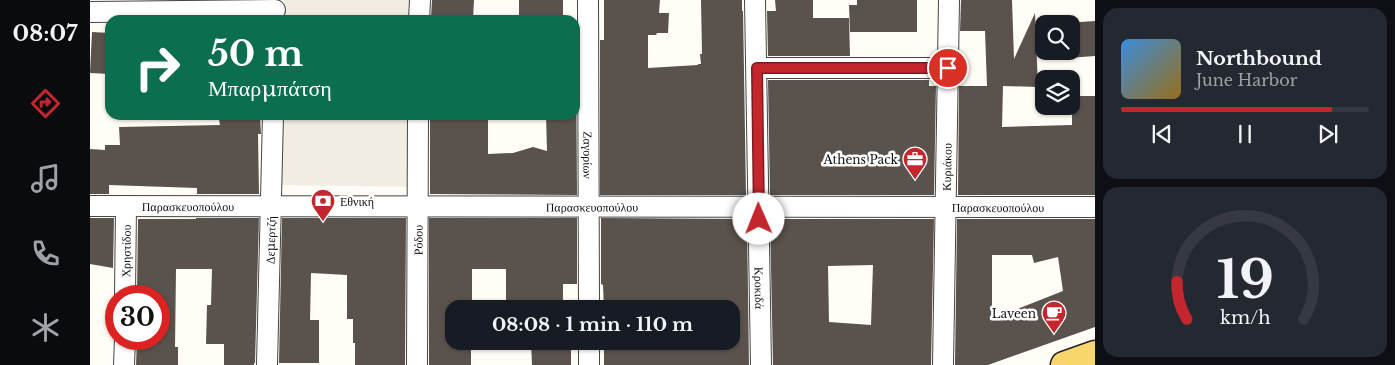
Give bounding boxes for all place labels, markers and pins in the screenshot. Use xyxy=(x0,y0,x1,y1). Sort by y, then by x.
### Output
pin xyxy=(927,47,969,89)
office icon: Athens Pack xyxy=(902,146,928,180)
place label: Athens Pack xyxy=(822,152,899,167)
bank icon: Εθνική xyxy=(310,188,336,222)
place label: Εθνική xyxy=(340,194,374,209)
cafe icon: Laveen xyxy=(1041,300,1067,334)
place label: Laveen xyxy=(992,306,1036,321)

